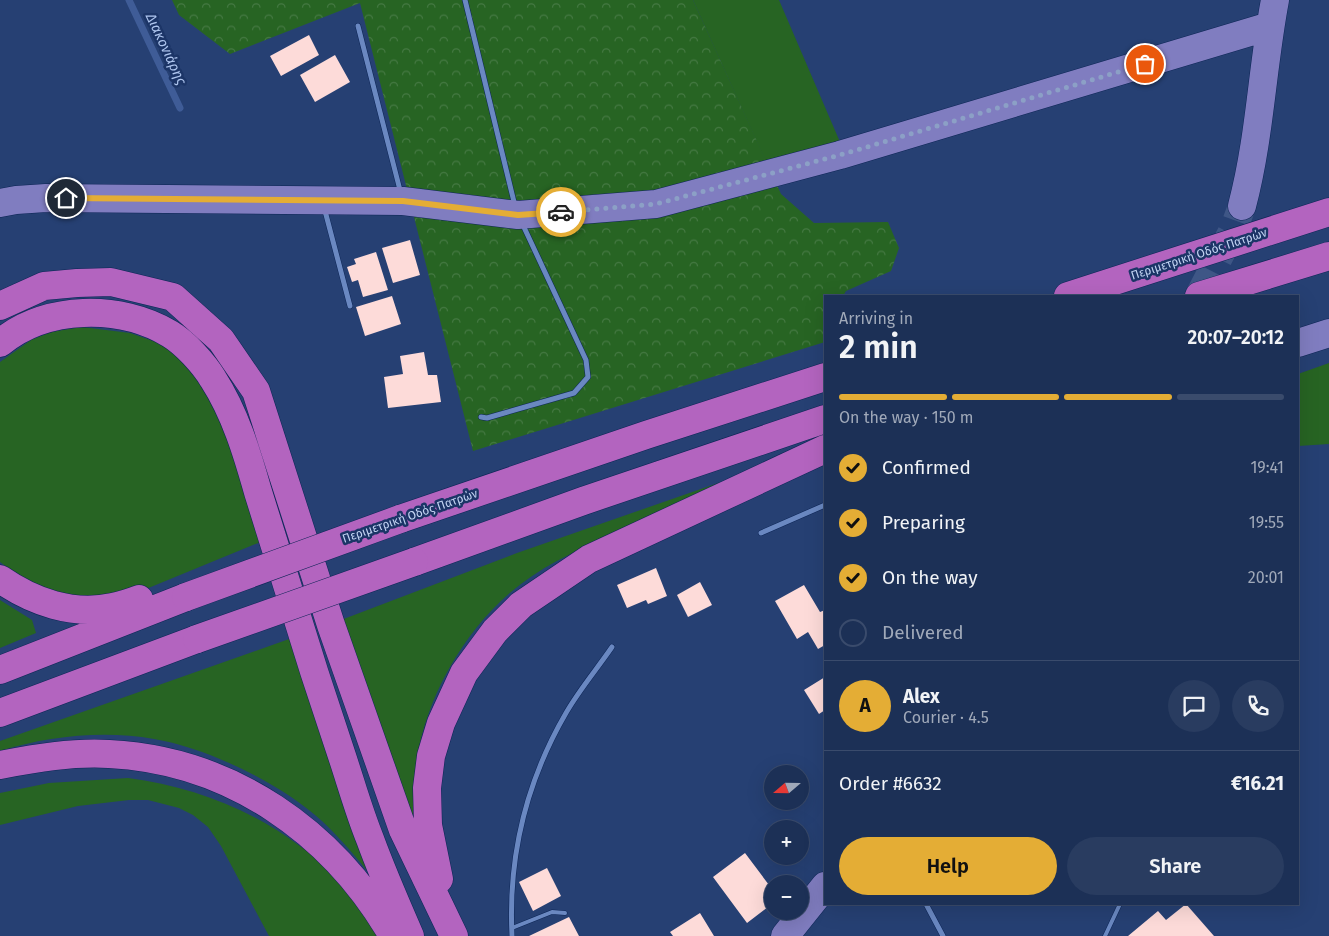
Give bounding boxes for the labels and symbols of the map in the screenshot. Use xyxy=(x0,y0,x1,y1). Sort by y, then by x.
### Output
water label: Διακονιάρης xyxy=(142,10,190,88)
pin xyxy=(1124,43,1166,85)
pin xyxy=(45,177,87,219)
courier xyxy=(536,187,586,237)
street label: Περιμετρική Οδός Πατρών xyxy=(1129,225,1269,283)
street label: Περιμετρική Οδός Πατρών xyxy=(340,486,480,546)
north arrow xyxy=(764,765,809,810)

